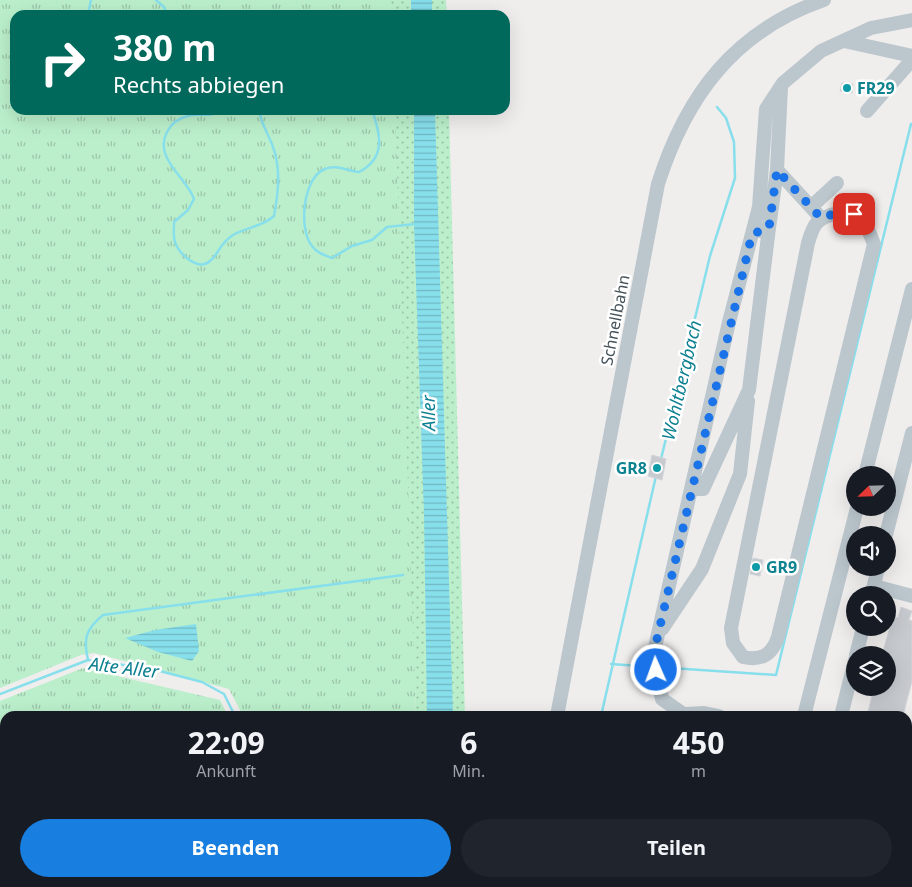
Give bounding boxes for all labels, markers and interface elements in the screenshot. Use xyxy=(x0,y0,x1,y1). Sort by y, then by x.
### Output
text: 380 m xyxy=(113,24,216,71)
icon: right xyxy=(30,30,95,95)
text: Rechts abbiegen xyxy=(113,69,284,99)
place label: FR29 xyxy=(857,77,895,99)
marker: FR29 xyxy=(841,82,853,94)
pin xyxy=(833,193,875,235)
icon: arrive xyxy=(840,200,868,228)
street label: Schnellbahn xyxy=(595,273,635,367)
water label: Wohltbergbach xyxy=(656,318,706,442)
water label: Aller xyxy=(416,394,440,433)
place label: GR8 xyxy=(616,457,647,479)
marker: GR8 xyxy=(651,462,663,474)
north arrow xyxy=(846,466,896,516)
map controls xyxy=(846,466,896,696)
button: sound xyxy=(846,526,896,576)
place label: GR9 xyxy=(766,556,797,578)
marker: GR9 xyxy=(750,561,762,573)
button: search xyxy=(846,586,896,636)
position arrow xyxy=(629,643,681,695)
button: layers xyxy=(846,646,896,696)
water label: Alte Aller xyxy=(86,651,161,683)
text: 22:09 xyxy=(188,722,265,763)
text: 6 xyxy=(460,722,477,763)
text: 450 xyxy=(673,722,724,763)
text: Ankunft xyxy=(196,760,256,782)
text: Min. xyxy=(452,760,485,782)
text: m xyxy=(691,760,706,782)
button: Beenden xyxy=(20,819,451,877)
button: Teilen xyxy=(461,819,892,877)

